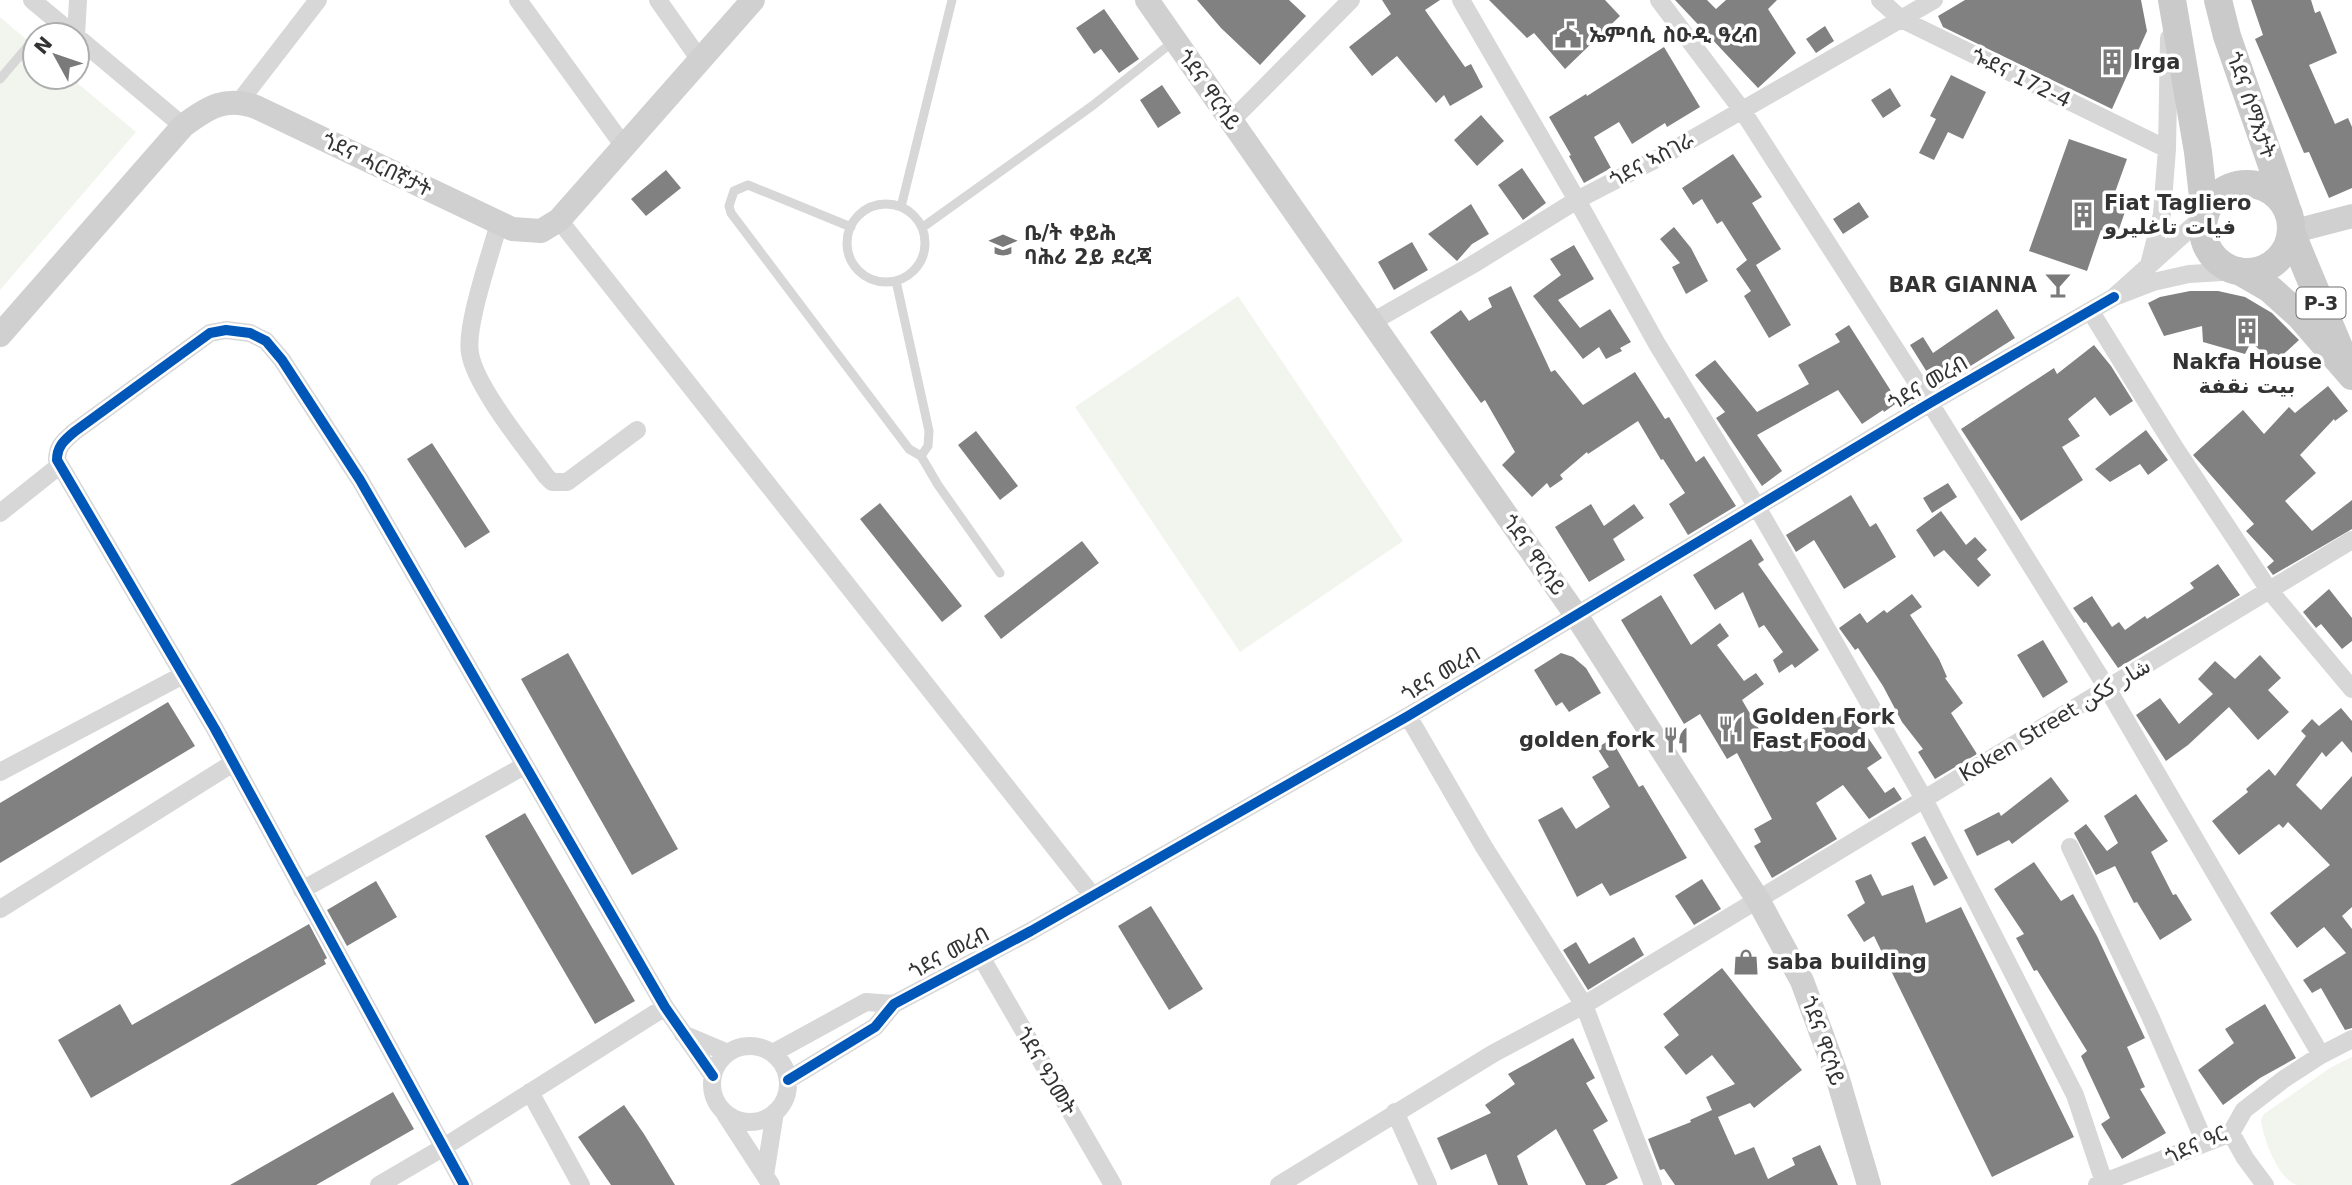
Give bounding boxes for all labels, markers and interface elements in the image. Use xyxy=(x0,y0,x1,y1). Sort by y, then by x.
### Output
public building icon: ኤምባሲ ስዑዲ ዓረብ xyxy=(1553,20,1583,50)
north arrow xyxy=(21,21,91,91)
place label: ኤምባሲ ስዑዲ ዓረብ xyxy=(1589,23,1758,47)
text: N xyxy=(29,32,57,58)
street label: ጐደና 172-4 xyxy=(1967,44,2075,112)
street label: ጎደና ዋርሳይ xyxy=(1173,45,1245,135)
building icon: Irga xyxy=(2097,47,2127,77)
street label: ጎደና ሰማእታት xyxy=(2222,49,2280,162)
place label: Irga xyxy=(2133,50,2180,74)
street label: ጎደና ሓርበኛታት xyxy=(318,128,436,202)
street label: ጎደና ኣስገራ xyxy=(1606,128,1698,192)
place label: Fiat Tagliero فيات تاغليرو xyxy=(2103,191,2251,239)
building icon: Fiat Tagliero فيات تاغليرو xyxy=(2068,200,2098,230)
place label: ቤ/ት ቀይሕ ባሕሪ 2ይ ደረጃ xyxy=(1024,221,1152,269)
school or university icon: ቤ/ት ቀይሕ ባሕሪ 2ይ ደረጃ xyxy=(988,230,1018,260)
bar icon: BAR GIANNA xyxy=(2043,270,2073,300)
place label: BAR GIANNA xyxy=(1889,273,2038,297)
road number: P-3 xyxy=(2296,288,2346,318)
building icon: Nakfa House بيت نقفة xyxy=(2232,316,2262,346)
place label: Nakfa House بيت نقفة xyxy=(2172,350,2322,398)
street label: ጎደና መረብ xyxy=(1884,351,1972,415)
street label: ጎደና ዋርሳይ xyxy=(1498,510,1570,600)
street label: ጎደና መረብ xyxy=(1397,641,1485,707)
street label: Koken Street شار ككن xyxy=(1955,653,2155,787)
place label: Golden Fork Fast Food xyxy=(1752,705,1896,753)
restaurant icon: Golden Fork Fast Food xyxy=(1716,714,1746,744)
restaurant icon: golden fork xyxy=(1661,725,1691,755)
place label: golden fork xyxy=(1519,728,1656,752)
street label: ጎደና መረብ xyxy=(905,922,993,984)
shop icon: saba building xyxy=(1731,947,1761,977)
place label: saba building xyxy=(1767,950,1927,974)
street label: ጎደና ዋርሳይ xyxy=(1797,993,1849,1089)
street label: ጎደና ዓጋመት xyxy=(1011,1023,1081,1120)
street label: ጎደና ዓር xyxy=(2162,1121,2230,1169)

